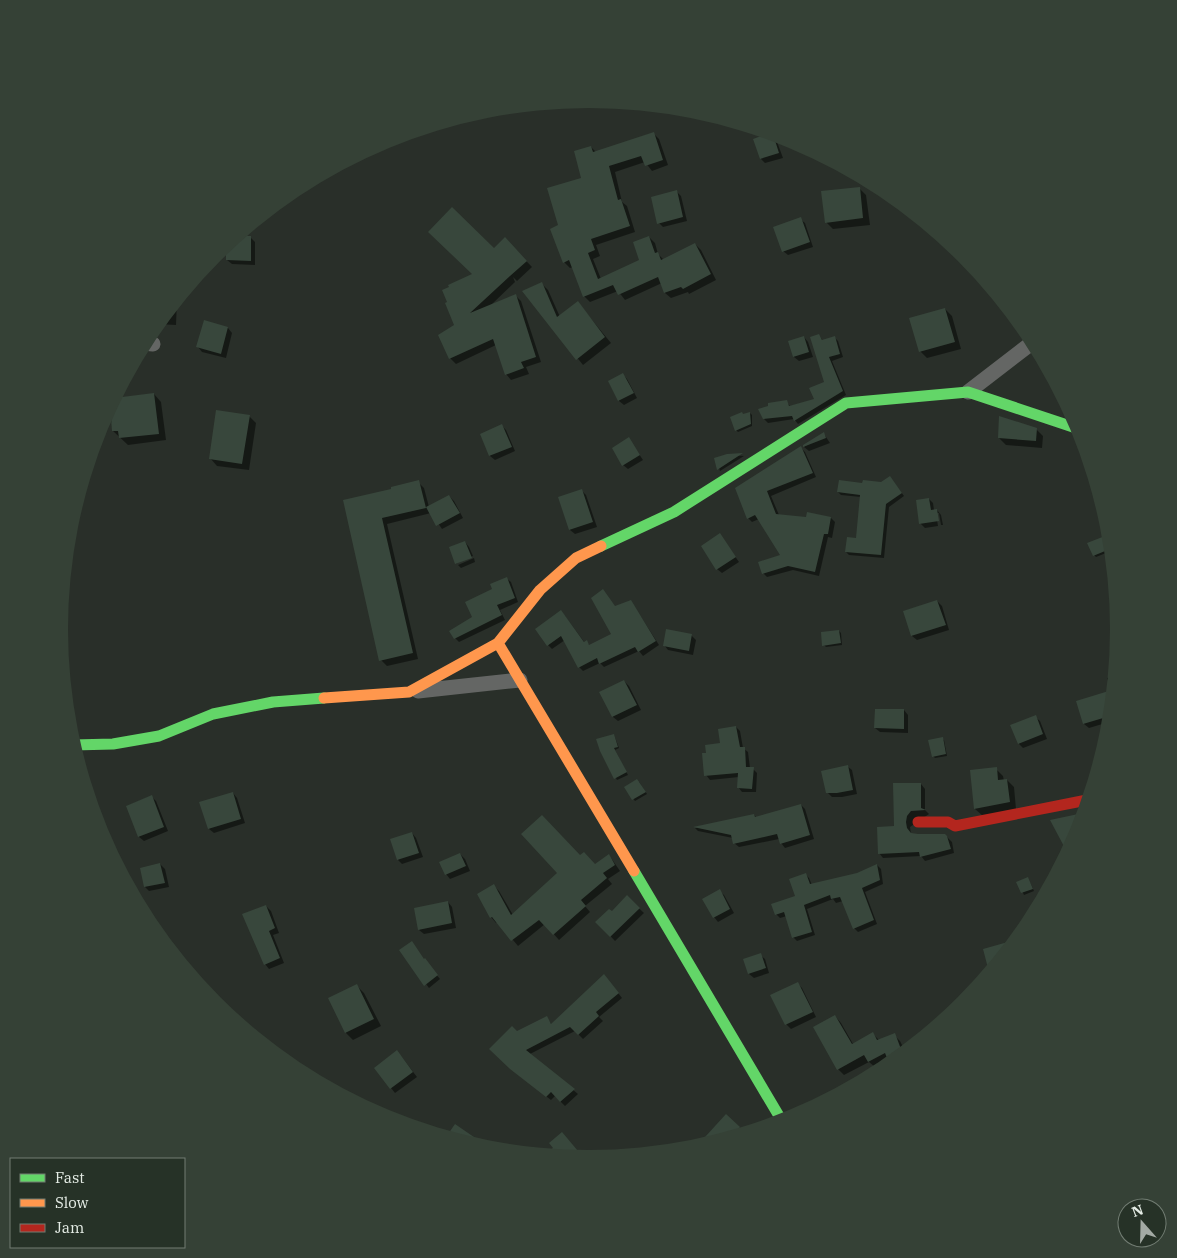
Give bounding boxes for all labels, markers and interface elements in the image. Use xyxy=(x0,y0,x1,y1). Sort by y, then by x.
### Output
legend xyxy=(10,1158,185,1248)
text: Fast xyxy=(55,1168,85,1187)
text: Slow xyxy=(55,1193,89,1212)
north arrow xyxy=(1117,1198,1167,1248)
text: N xyxy=(1129,1200,1146,1221)
text: Jam xyxy=(55,1218,84,1237)

